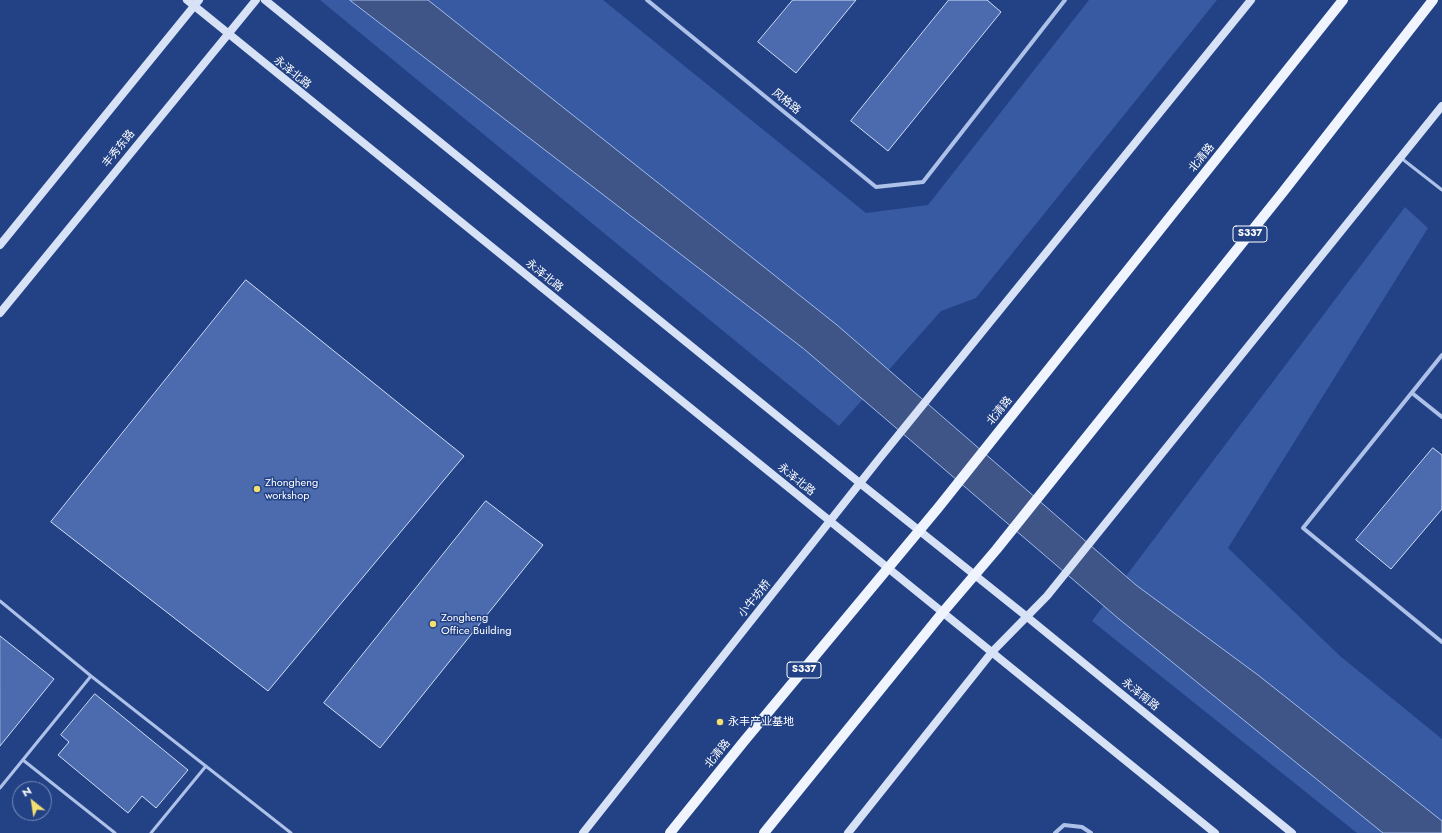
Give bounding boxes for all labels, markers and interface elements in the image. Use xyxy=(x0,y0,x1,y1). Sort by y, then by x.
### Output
street label: 永泽北路 xyxy=(271,54,313,92)
street label: 风格路 xyxy=(769,86,803,118)
street label: 丰秀东路 xyxy=(100,128,138,170)
street label: 北清路 xyxy=(1186,141,1218,175)
road number: S337 xyxy=(1233,226,1267,242)
street label: 永泽北路 xyxy=(523,257,565,295)
street label: 北清路 xyxy=(984,394,1016,428)
street label: 永泽北路 xyxy=(775,461,817,499)
place label: Zhongheng workshop xyxy=(265,476,318,502)
marker: Zhongheng workshop xyxy=(252,484,262,494)
street label: 小牛坊桥 xyxy=(736,578,774,620)
place label: Zongheng Office Building xyxy=(441,611,512,637)
marker: Zongheng Office Building xyxy=(428,619,438,629)
road number: S337 xyxy=(787,662,821,678)
street label: 永泽南路 xyxy=(1119,676,1161,714)
place label: 永丰产业基地 xyxy=(728,715,794,729)
marker: 永丰产业基地 xyxy=(715,717,725,727)
street label: 北清路 xyxy=(702,737,734,771)
north arrow xyxy=(12,781,52,821)
text: N xyxy=(19,782,34,801)

